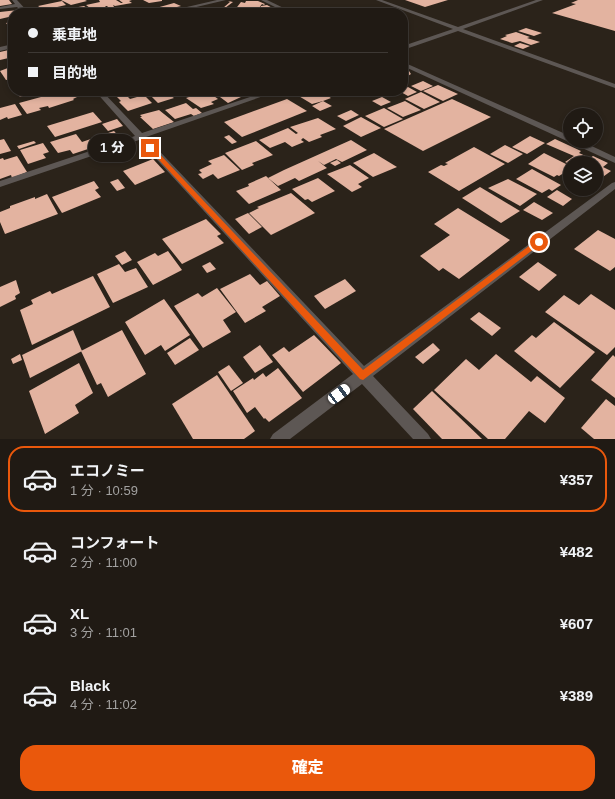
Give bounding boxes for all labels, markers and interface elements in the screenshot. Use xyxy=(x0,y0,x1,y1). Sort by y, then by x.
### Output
text: 乗車地 xyxy=(52,26,97,43)
text: 目的地 xyxy=(52,64,97,81)
map controls xyxy=(563,108,603,196)
button: locate xyxy=(563,108,603,148)
callout: 1 分 xyxy=(88,134,136,162)
route end xyxy=(141,139,159,157)
text: 1 分 xyxy=(100,140,124,155)
button: layers xyxy=(563,156,603,196)
route start xyxy=(530,233,548,251)
car xyxy=(326,382,352,406)
icon: car xyxy=(22,461,58,497)
text: エコノミー xyxy=(70,462,145,479)
text: ¥357 xyxy=(560,471,593,488)
text: 1 分 · 10:59 xyxy=(70,483,138,498)
icon: car xyxy=(22,533,58,569)
text: コンフォート xyxy=(70,534,160,551)
text: ¥482 xyxy=(560,543,593,560)
text: 2 分 · 11:00 xyxy=(70,555,137,570)
icon: car xyxy=(22,605,58,641)
text: XL xyxy=(70,605,89,622)
text: ¥607 xyxy=(560,615,593,632)
text: 3 分 · 11:01 xyxy=(70,625,137,640)
icon: car xyxy=(22,677,58,713)
text: Black xyxy=(70,677,110,694)
text: ¥389 xyxy=(560,687,593,704)
text: 4 分 · 11:02 xyxy=(70,697,137,712)
button: 確定 xyxy=(20,745,595,791)

